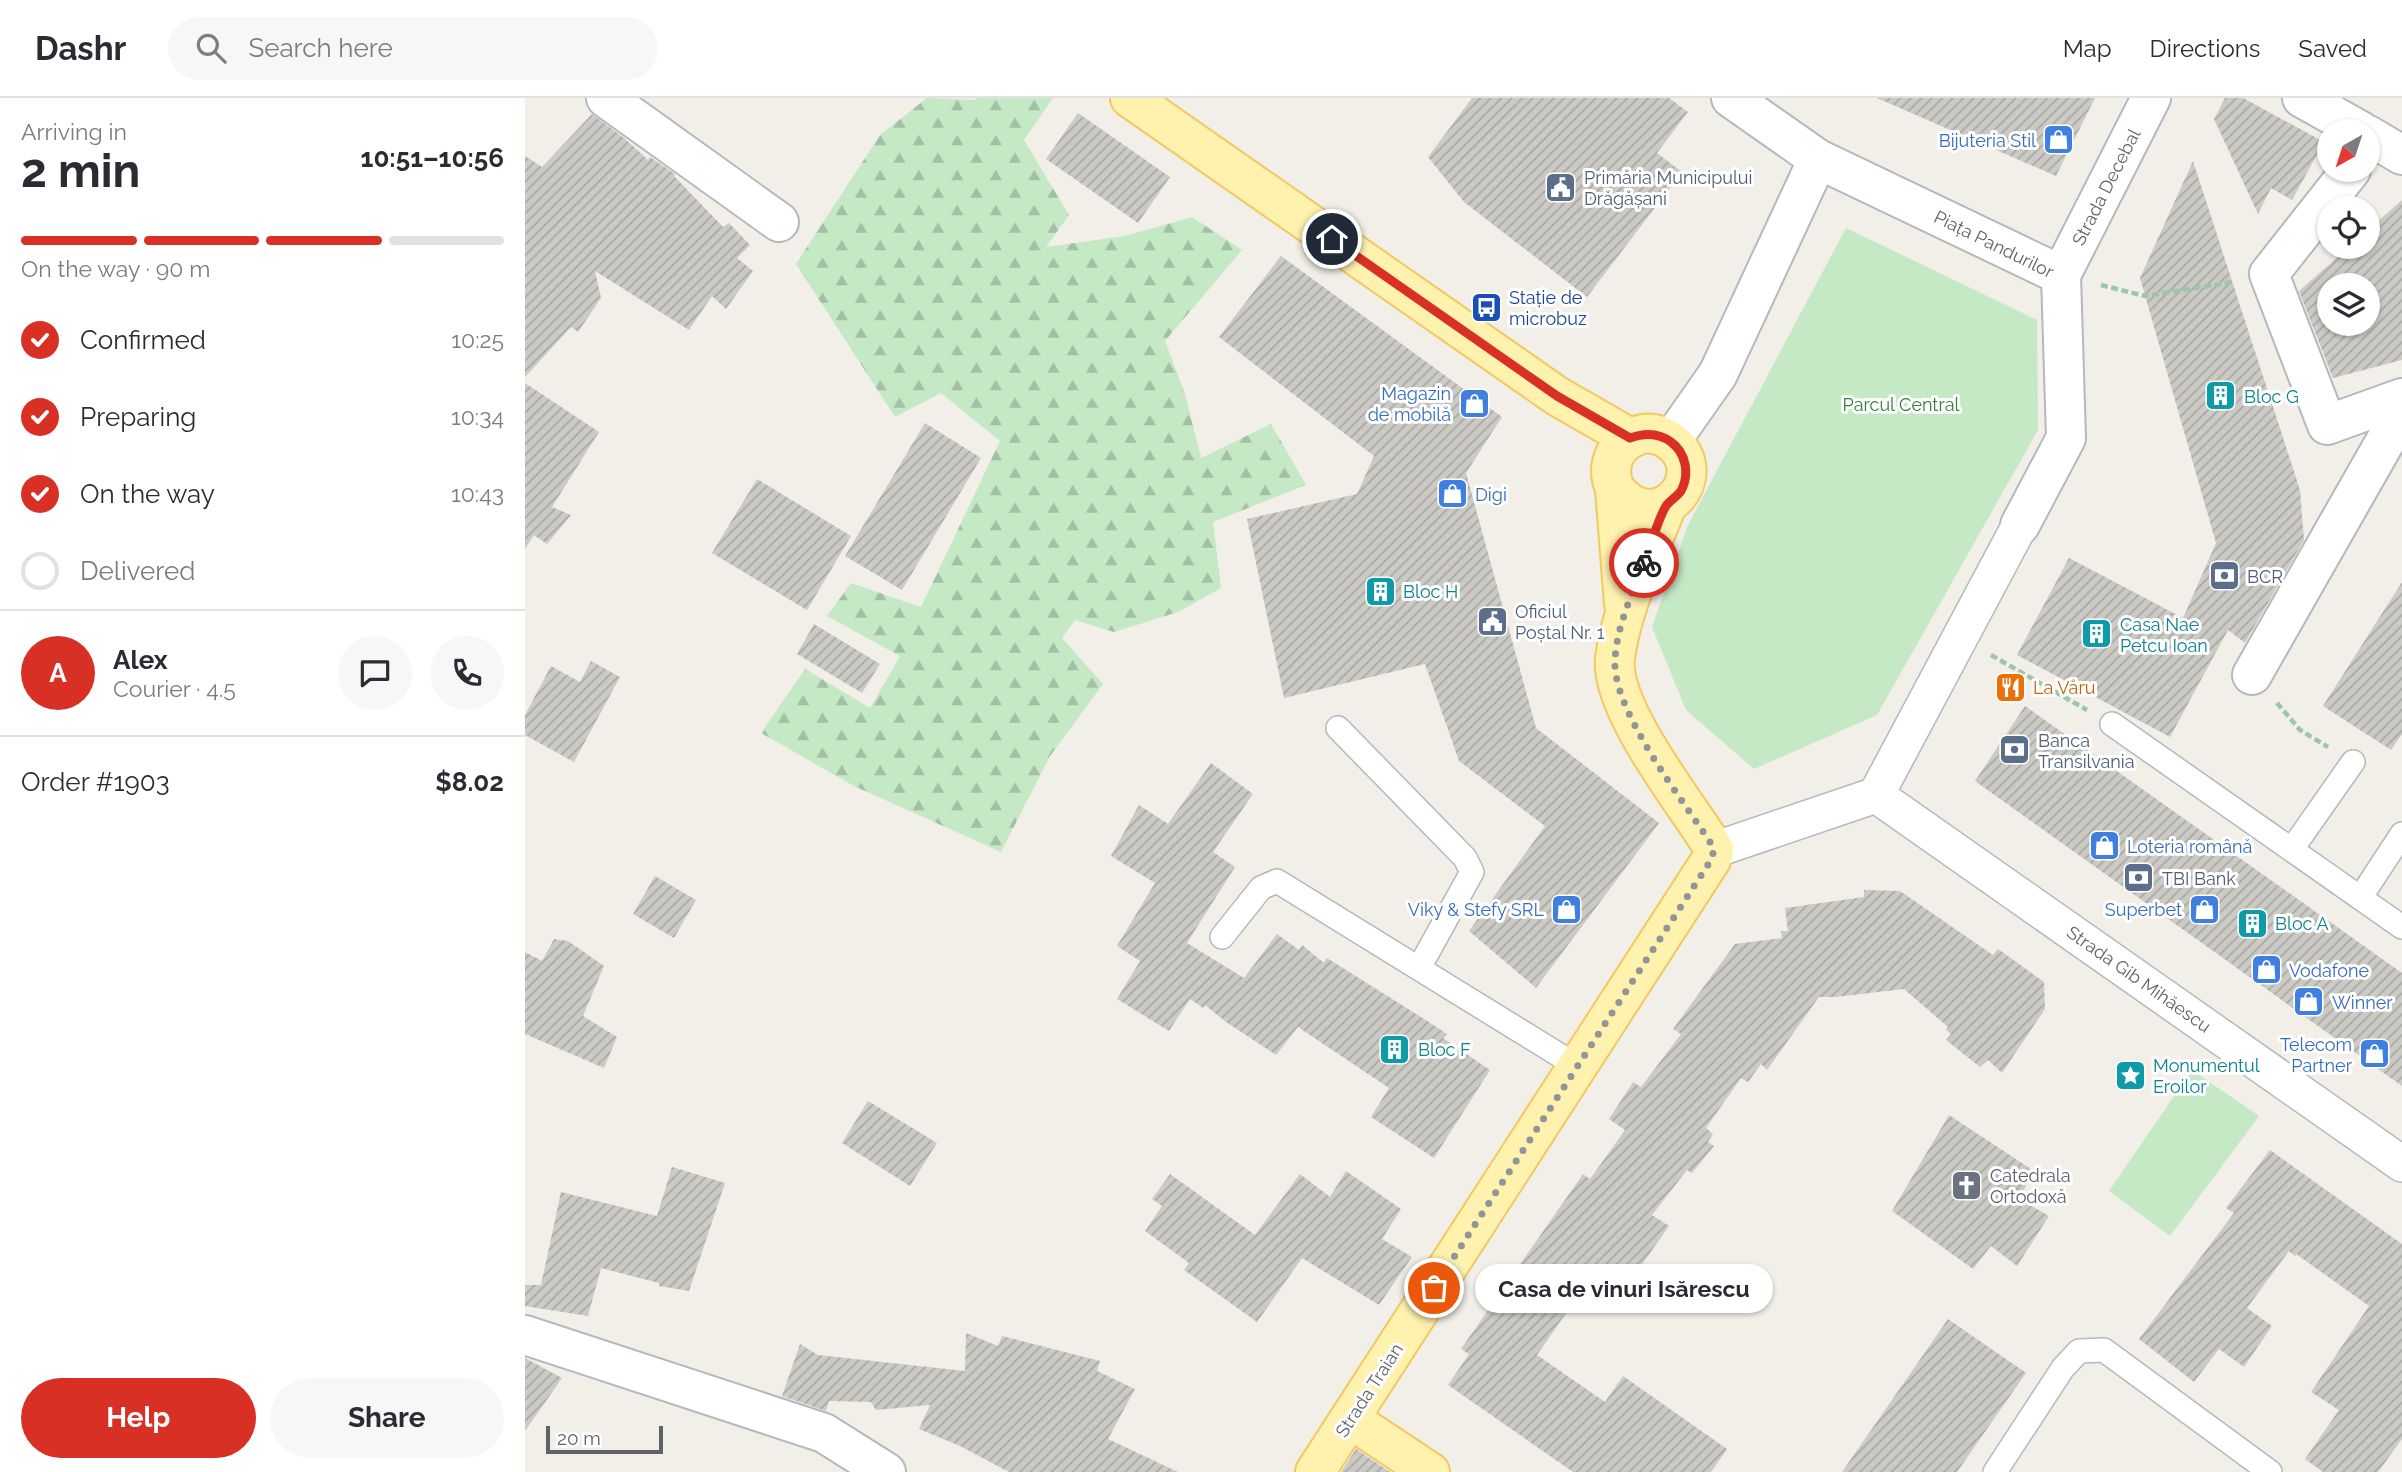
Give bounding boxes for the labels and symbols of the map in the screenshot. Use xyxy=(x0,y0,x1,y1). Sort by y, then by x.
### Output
north arrow xyxy=(2317,119,2380,182)
shop icon: Bijuteria Stil xyxy=(2042,123,2076,157)
street label: Strada Decebal xyxy=(2068,125,2144,249)
place label: Bijuteria Stil xyxy=(1939,130,2036,151)
place label: Primăria Municipului Drăgășani xyxy=(1584,167,1752,209)
public building icon: Primăria Municipului Drăgășani xyxy=(1544,170,1578,204)
street label: Piața Pandurilor xyxy=(1931,206,2058,282)
pin xyxy=(1302,209,1362,269)
place label: Stație de microbuz xyxy=(1509,287,1587,329)
bus stop icon: Stație de microbuz xyxy=(1469,290,1503,324)
building icon: Bloc G xyxy=(2204,379,2238,413)
place label: Magazin de mobilă xyxy=(1368,383,1451,425)
shop icon: Magazin de mobilă xyxy=(1457,386,1491,420)
place label: Bloc G xyxy=(2244,386,2299,407)
park label: Parcul Central xyxy=(1843,394,1959,415)
shop icon: Digi xyxy=(1435,477,1469,511)
place label: Digi xyxy=(1475,484,1507,505)
courier xyxy=(1609,528,1679,598)
bank icon: BCR xyxy=(2207,559,2241,593)
place label: BCR xyxy=(2247,566,2283,587)
building icon: Bloc H xyxy=(1363,574,1397,608)
place label: Bloc H xyxy=(1403,581,1458,602)
place label: Oficiul Poștal Nr. 1 xyxy=(1515,601,1605,643)
public building icon: Oficiul Poștal Nr. 1 xyxy=(1475,604,1509,638)
place label: Casa Nae Petcu Ioan xyxy=(2120,614,2208,656)
building icon: Casa Nae Petcu Ioan xyxy=(2080,617,2114,651)
restaurant icon: La Văru xyxy=(1993,670,2027,704)
place label: La Văru xyxy=(2033,677,2095,698)
place label: Banca Transilvania xyxy=(2038,730,2135,772)
bank icon: Banca Transilvania xyxy=(1998,733,2032,767)
shop icon: Loteria română xyxy=(2087,829,2121,863)
place label: Loteria română xyxy=(2127,836,2252,857)
bank icon: TBI Bank xyxy=(2122,861,2156,895)
place label: TBI Bank xyxy=(2162,868,2236,889)
shop icon: Viky & Stefy SRL xyxy=(1550,892,1584,926)
shop icon: Superbet xyxy=(2188,892,2222,926)
place label: Viky & Stefy SRL xyxy=(1408,899,1545,920)
place label: Superbet xyxy=(2105,899,2182,920)
building icon: Bloc A xyxy=(2235,906,2269,940)
place label: Bloc A xyxy=(2275,913,2329,934)
street label: Strada Gib Mihăescu xyxy=(2063,921,2215,1037)
shop icon: Vodafone xyxy=(2249,953,2283,987)
place label: Vodafone xyxy=(2289,960,2370,981)
shop icon: Winner xyxy=(2292,985,2326,1019)
place label: Winner xyxy=(2332,992,2393,1013)
building icon: Bloc F xyxy=(1378,1032,1412,1066)
place label: Telecom Partner xyxy=(2280,1034,2353,1076)
shop icon: Telecom Partner xyxy=(2358,1037,2392,1071)
place label: Bloc F xyxy=(1418,1039,1471,1060)
place label: Monumentul Eroilor xyxy=(2153,1055,2260,1097)
place icon: Monumentul Eroilor xyxy=(2113,1058,2147,1092)
place label: Catedrala Ortodoxă xyxy=(1990,1165,2071,1207)
church icon: Catedrala Ortodoxă xyxy=(1950,1168,1984,1202)
pin xyxy=(1404,1258,1464,1318)
callout: Casa de vinuri Isărescu xyxy=(1476,1264,1773,1312)
street label: Strada Traian xyxy=(1331,1339,1407,1441)
scale bar xyxy=(546,1423,663,1455)

